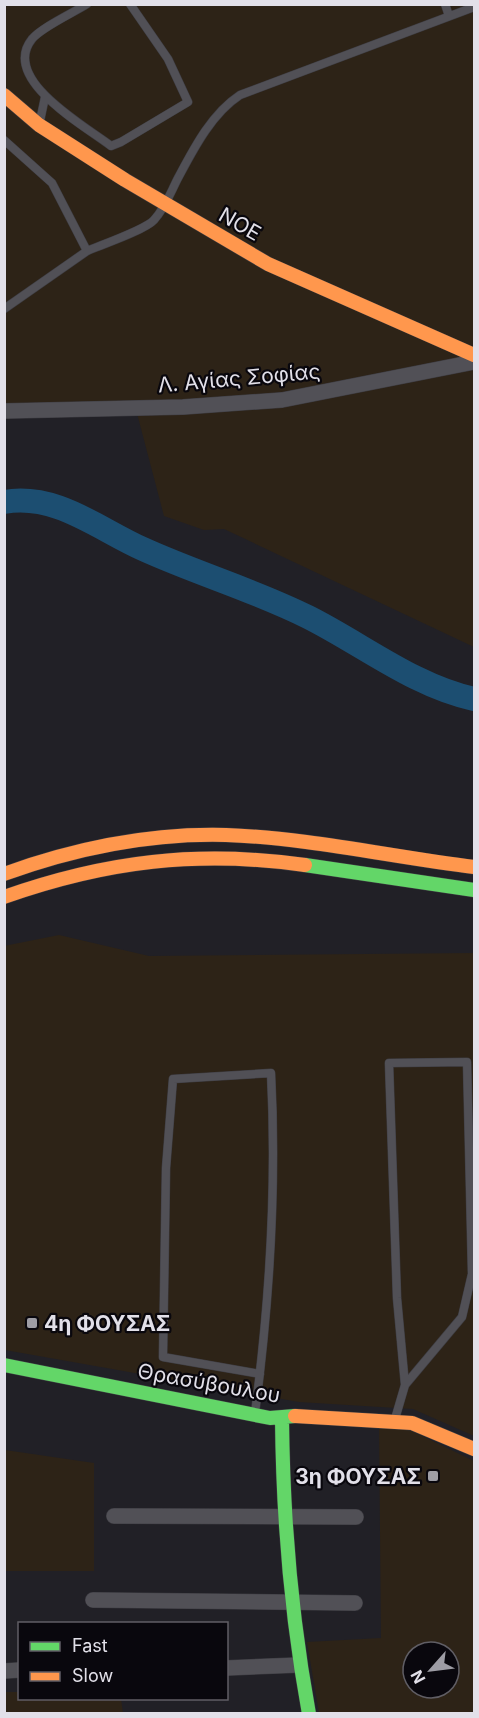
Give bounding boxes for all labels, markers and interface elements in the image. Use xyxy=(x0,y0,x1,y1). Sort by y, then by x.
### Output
street label: NOE xyxy=(214,202,266,246)
street label: Λ. Αγίας Σοφίας xyxy=(157,358,321,398)
place label: 4η ΦΟΥΣΑΣ xyxy=(44,1311,170,1336)
marker: 4η ΦΟΥΣΑΣ xyxy=(25,1316,39,1330)
street label: Θρασύβουλου xyxy=(136,1358,282,1408)
place label: 3η ΦΟΥΣΑΣ xyxy=(295,1464,421,1489)
marker: 3η ΦΟΥΣΑΣ xyxy=(426,1469,440,1483)
legend xyxy=(18,1622,228,1700)
text: Fast xyxy=(72,1635,108,1656)
north arrow xyxy=(401,1640,461,1700)
text: Slow xyxy=(72,1665,113,1686)
text: N xyxy=(406,1667,429,1687)

